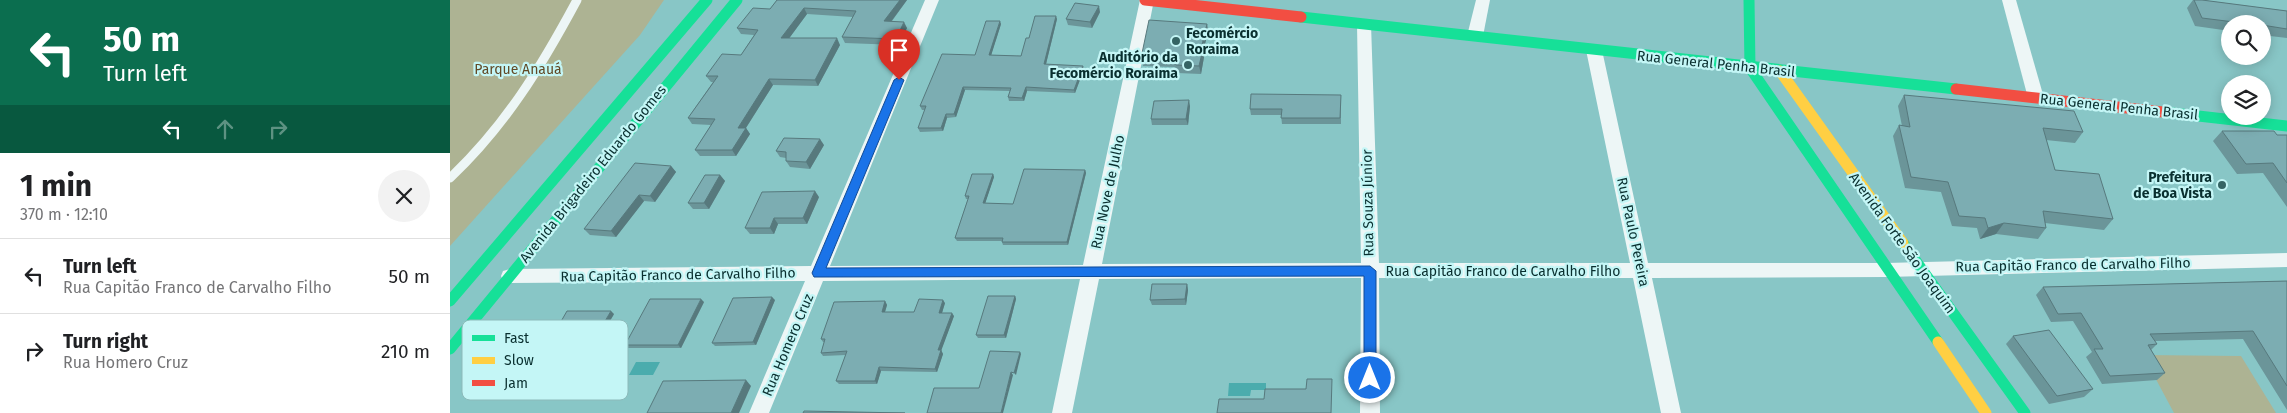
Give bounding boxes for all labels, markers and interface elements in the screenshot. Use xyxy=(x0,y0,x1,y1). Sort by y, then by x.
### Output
map controls xyxy=(2221,15,2271,125)
button: search xyxy=(2221,15,2271,65)
text: 50 m xyxy=(103,18,180,60)
icon: left xyxy=(20,20,85,85)
place label: Fecomércio Roraima xyxy=(1186,25,1258,58)
pin xyxy=(878,29,920,80)
marker: Fecomércio Roraima xyxy=(1170,35,1182,47)
icon: arrive xyxy=(885,36,913,64)
street label: Rua General Penha Brasil xyxy=(1636,47,1796,81)
place label: Auditório da Fecomércio Roraima xyxy=(1050,49,1178,82)
marker: Auditório da Fecomércio Roraima xyxy=(1182,59,1194,71)
text: Turn left xyxy=(103,60,187,87)
park label: Parque Anauá xyxy=(474,61,562,78)
button: layers xyxy=(2221,75,2271,125)
street label: Avenida Brigadeiro Eduardo Gomes xyxy=(516,81,670,266)
street label: Rua General Penha Brasil xyxy=(2039,90,2199,124)
icon: left xyxy=(158,115,186,143)
icon: ahead xyxy=(211,115,239,143)
icon: right xyxy=(264,115,292,143)
street label: Rua Nove de Julho xyxy=(1088,133,1128,251)
street label: Rua Souza Júnior xyxy=(1359,149,1377,257)
text: 1 min xyxy=(20,168,92,204)
street label: Avenida Forte São Joaquim xyxy=(1845,169,1959,317)
place label: Prefeitura de Boa Vista xyxy=(2133,169,2212,202)
button: close xyxy=(378,170,430,222)
street label: Rua Paulo Pereira xyxy=(1613,176,1653,288)
marker: Prefeitura de Boa Vista xyxy=(2216,179,2228,191)
text: 370 m · 12:10 xyxy=(20,205,108,224)
street label: Rua Capitão Franco de Carvalho Filho xyxy=(1955,254,2191,276)
text: Turn left xyxy=(63,255,137,278)
icon: left xyxy=(20,262,48,290)
street label: Rua Capitão Franco de Carvalho Filho xyxy=(1386,263,1620,280)
street label: Rua Capitão Franco de Carvalho Filho xyxy=(560,264,796,286)
text: 50 m xyxy=(389,265,430,288)
text: Rua Capitão Franco de Carvalho Filho xyxy=(63,278,332,297)
street label: Rua Homero Cruz xyxy=(759,291,817,399)
legend xyxy=(462,320,628,400)
text: Turn right xyxy=(63,330,148,353)
text: Fast xyxy=(504,330,530,347)
icon: right xyxy=(20,337,48,365)
text: 210 m xyxy=(381,340,430,363)
position arrow xyxy=(1343,351,1395,403)
text: Slow xyxy=(504,352,534,369)
text: Rua Homero Cruz xyxy=(63,353,188,372)
text: Jam xyxy=(504,375,528,392)

